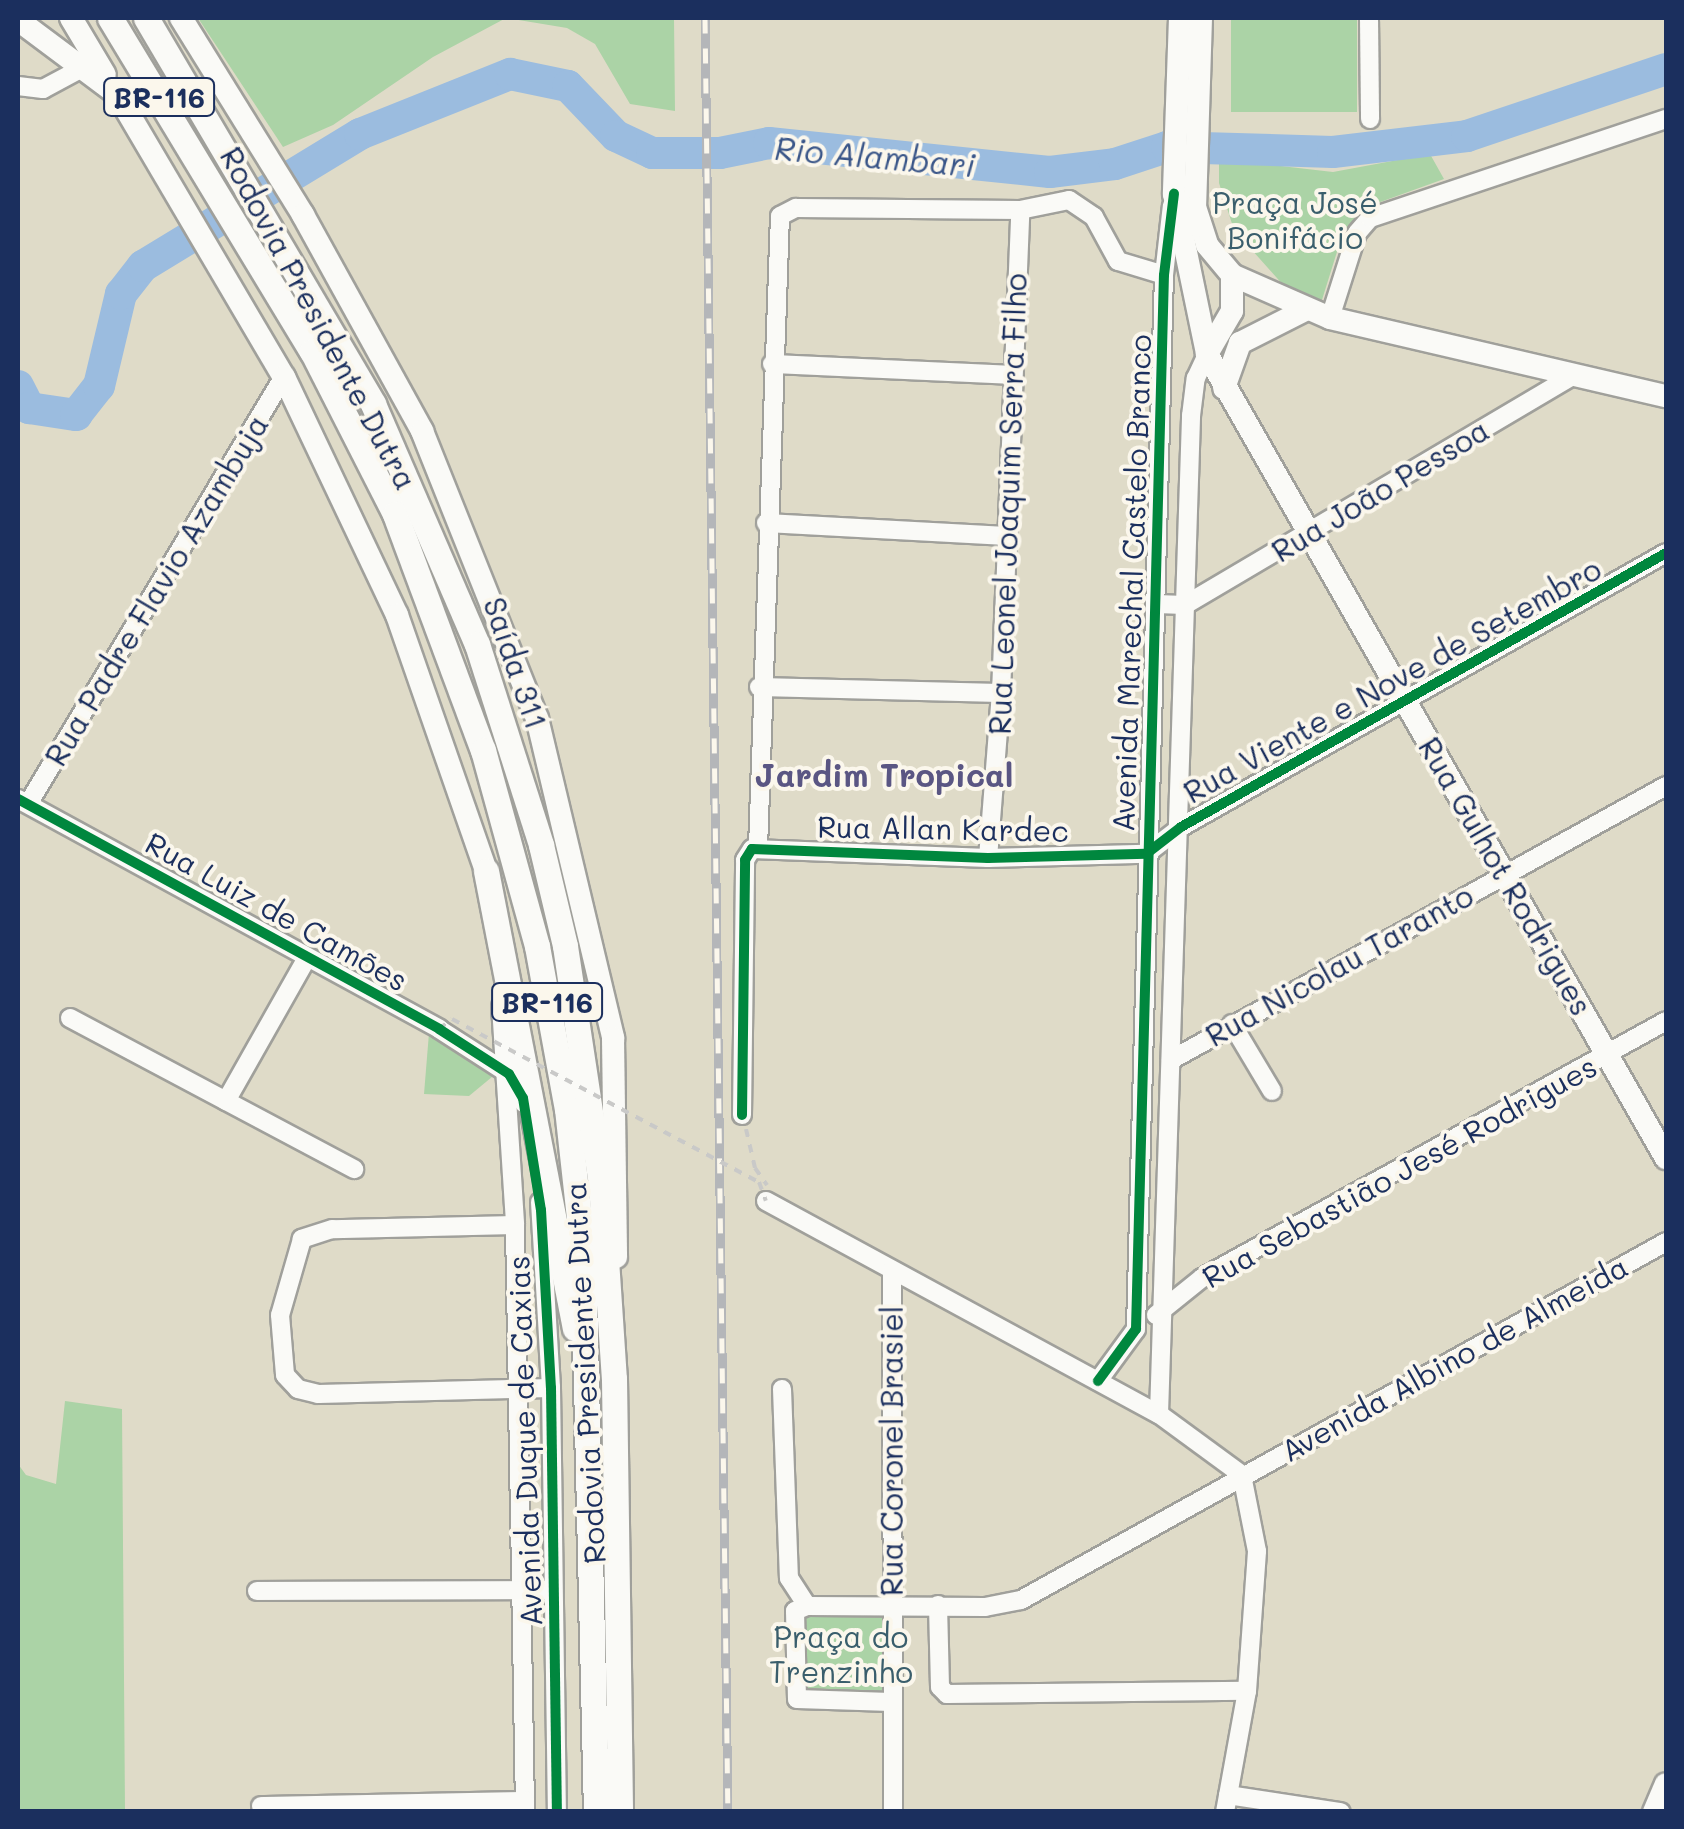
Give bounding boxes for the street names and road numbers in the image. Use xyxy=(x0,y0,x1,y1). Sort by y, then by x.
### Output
road number: BR-116 xyxy=(102,74,216,120)
street label: Rodovia Presidente Dutra xyxy=(213,141,425,495)
street label: Rua Leonel Joaquim Serra Filho xyxy=(981,273,1033,735)
street label: Avenida Marechal Castelo Branco xyxy=(1104,334,1158,832)
street label: Rua Padre Flavio Azambuja xyxy=(37,408,275,772)
street label: Rua João Pessoa xyxy=(1265,411,1495,569)
street label: Rua Viente e Nove de Setembro xyxy=(1177,550,1607,810)
street label: Saída 311 xyxy=(477,593,555,733)
street label: Rua Gulhot Rodrigues xyxy=(1412,731,1600,1021)
street label: Rua Allan Kardec xyxy=(817,808,1069,848)
street label: Rua Luiz de Camões xyxy=(140,824,414,998)
street label: Rua Nicolau Taranto xyxy=(1199,877,1479,1053)
road number: BR-116 xyxy=(490,979,604,1025)
street label: Rua Sebastião Jesé Rodrigues xyxy=(1196,1047,1602,1295)
street label: Rodovia Presidente Dutra xyxy=(556,1181,612,1565)
street label: Avenida Albino de Almeida xyxy=(1274,1248,1634,1468)
street label: Avenida Duque de Caxias xyxy=(500,1255,548,1627)
street label: Rua Coronel Brasiel xyxy=(873,1306,909,1596)

